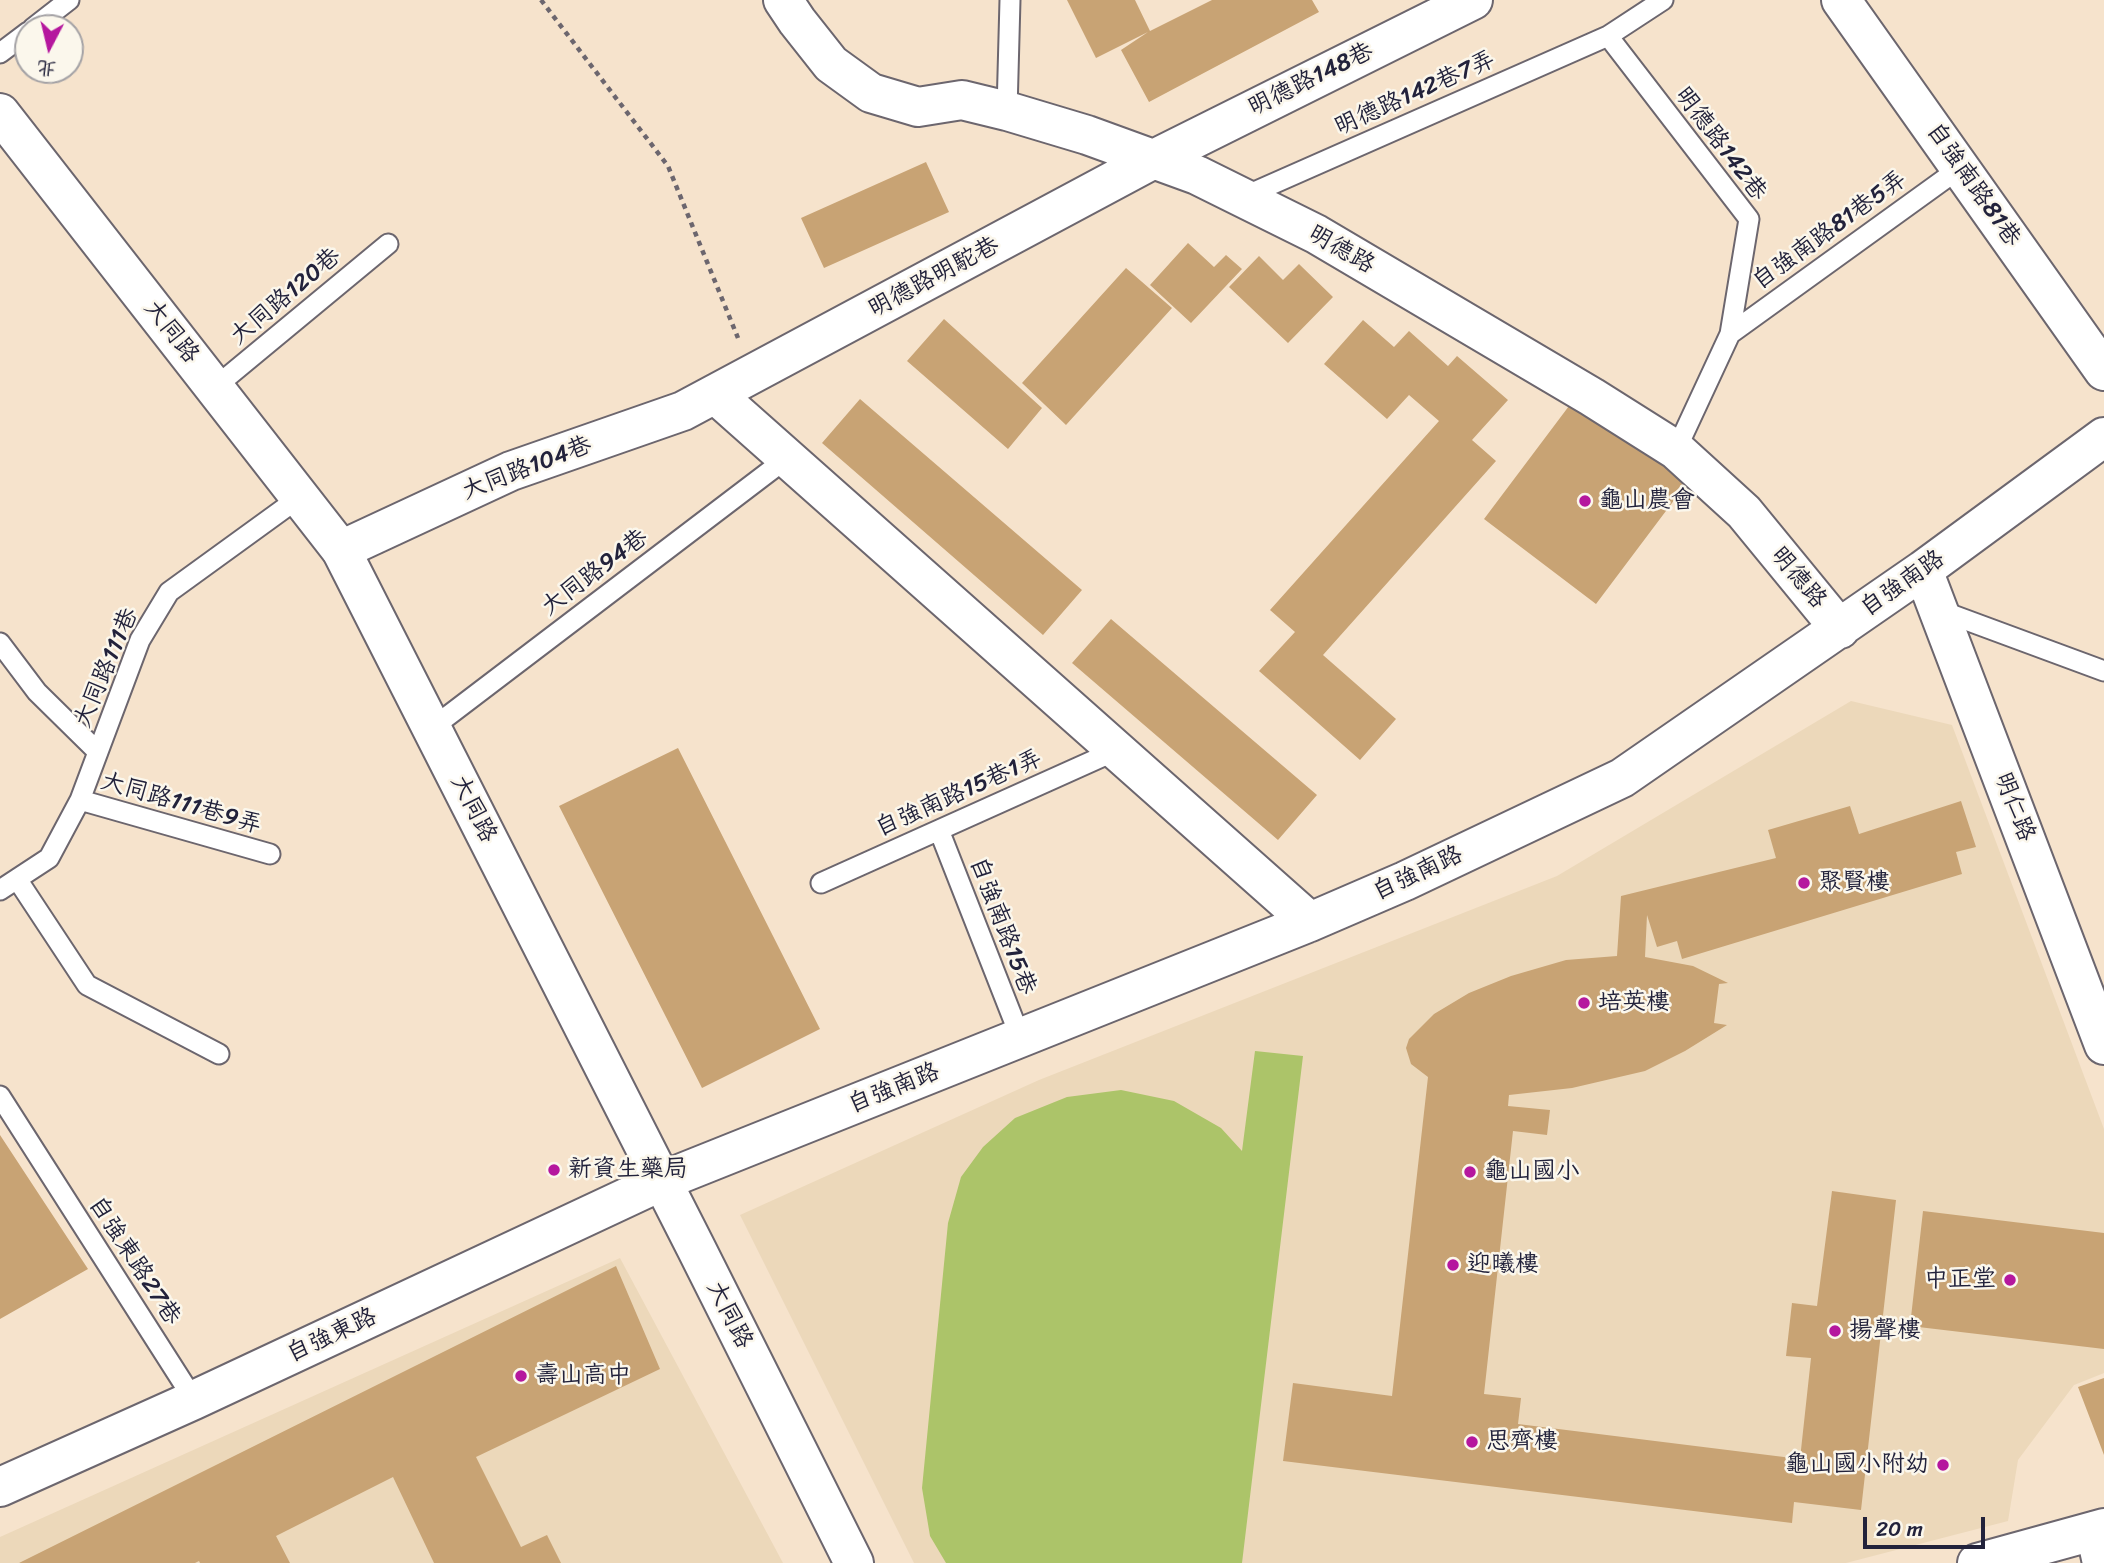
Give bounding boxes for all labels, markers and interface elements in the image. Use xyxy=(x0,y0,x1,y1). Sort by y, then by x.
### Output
north arrow xyxy=(14,14,84,84)
street label: 明德路148巷 xyxy=(1244,37,1378,123)
street label: 明德路142巷7弄 xyxy=(1330,46,1500,142)
text: 北 xyxy=(35,51,58,86)
street label: 明德路142巷 xyxy=(1668,81,1772,207)
street label: 自強南路81巷 xyxy=(1920,117,2026,253)
street label: 自強南路81巷5弄 xyxy=(1747,165,1913,297)
street label: 明德路 xyxy=(1303,220,1379,280)
street label: 明德路明駝巷 xyxy=(864,231,1004,325)
street label: 大同路120巷 xyxy=(225,242,347,352)
street label: 大同路 xyxy=(137,295,205,369)
street label: 大同路104巷 xyxy=(458,431,596,507)
place label: 龜山農會 xyxy=(1599,487,1695,515)
marker: 龜山農會 xyxy=(1577,493,1593,509)
street label: 大同路94巷 xyxy=(536,524,654,622)
street label: 明德路 xyxy=(1764,541,1832,615)
street label: 自強南路 xyxy=(1855,545,1951,623)
street label: 大同路111巷 xyxy=(69,604,145,732)
street label: 自強南路15巷1弄 xyxy=(871,744,1047,844)
street label: 大同路111巷9弄 xyxy=(97,767,265,841)
street label: 明仁路 xyxy=(1988,768,2040,846)
street label: 大同路 xyxy=(444,770,502,848)
street label: 自強南路 xyxy=(1368,841,1468,907)
street label: 自強南路15巷 xyxy=(963,853,1041,999)
place label: 聚賢樓 xyxy=(1818,869,1890,897)
marker: 聚賢樓 xyxy=(1796,875,1812,891)
place label: 培英樓 xyxy=(1598,989,1670,1017)
marker: 培英樓 xyxy=(1576,995,1592,1011)
street label: 自強南路 xyxy=(844,1058,944,1120)
place label: 新資生藥局 xyxy=(568,1156,688,1184)
place label: 龜山國小 xyxy=(1484,1158,1580,1186)
marker: 新資生藥局 xyxy=(546,1162,562,1178)
marker: 龜山國小 xyxy=(1462,1164,1478,1180)
street label: 自強東路27巷 xyxy=(82,1191,186,1331)
place label: 迎曦樓 xyxy=(1467,1251,1539,1279)
marker: 迎曦樓 xyxy=(1445,1257,1461,1273)
place label: 中正堂 xyxy=(1924,1266,1996,1294)
marker: 中正堂 xyxy=(2002,1272,2018,1288)
street label: 大同路 xyxy=(700,1276,758,1354)
street label: 自強東路 xyxy=(282,1303,382,1369)
place label: 揚聲樓 xyxy=(1849,1317,1921,1345)
marker: 揚聲樓 xyxy=(1827,1323,1843,1339)
place label: 壽山高中 xyxy=(535,1362,631,1390)
marker: 壽山高中 xyxy=(513,1368,529,1384)
place label: 思齊樓 xyxy=(1486,1428,1558,1456)
marker: 思齊樓 xyxy=(1464,1434,1480,1450)
place label: 龜山國小附幼 xyxy=(1785,1451,1929,1479)
marker: 龜山國小附幼 xyxy=(1935,1457,1951,1473)
scale bar xyxy=(1866,1504,1988,1548)
text: 20 m xyxy=(1876,1510,1923,1548)

